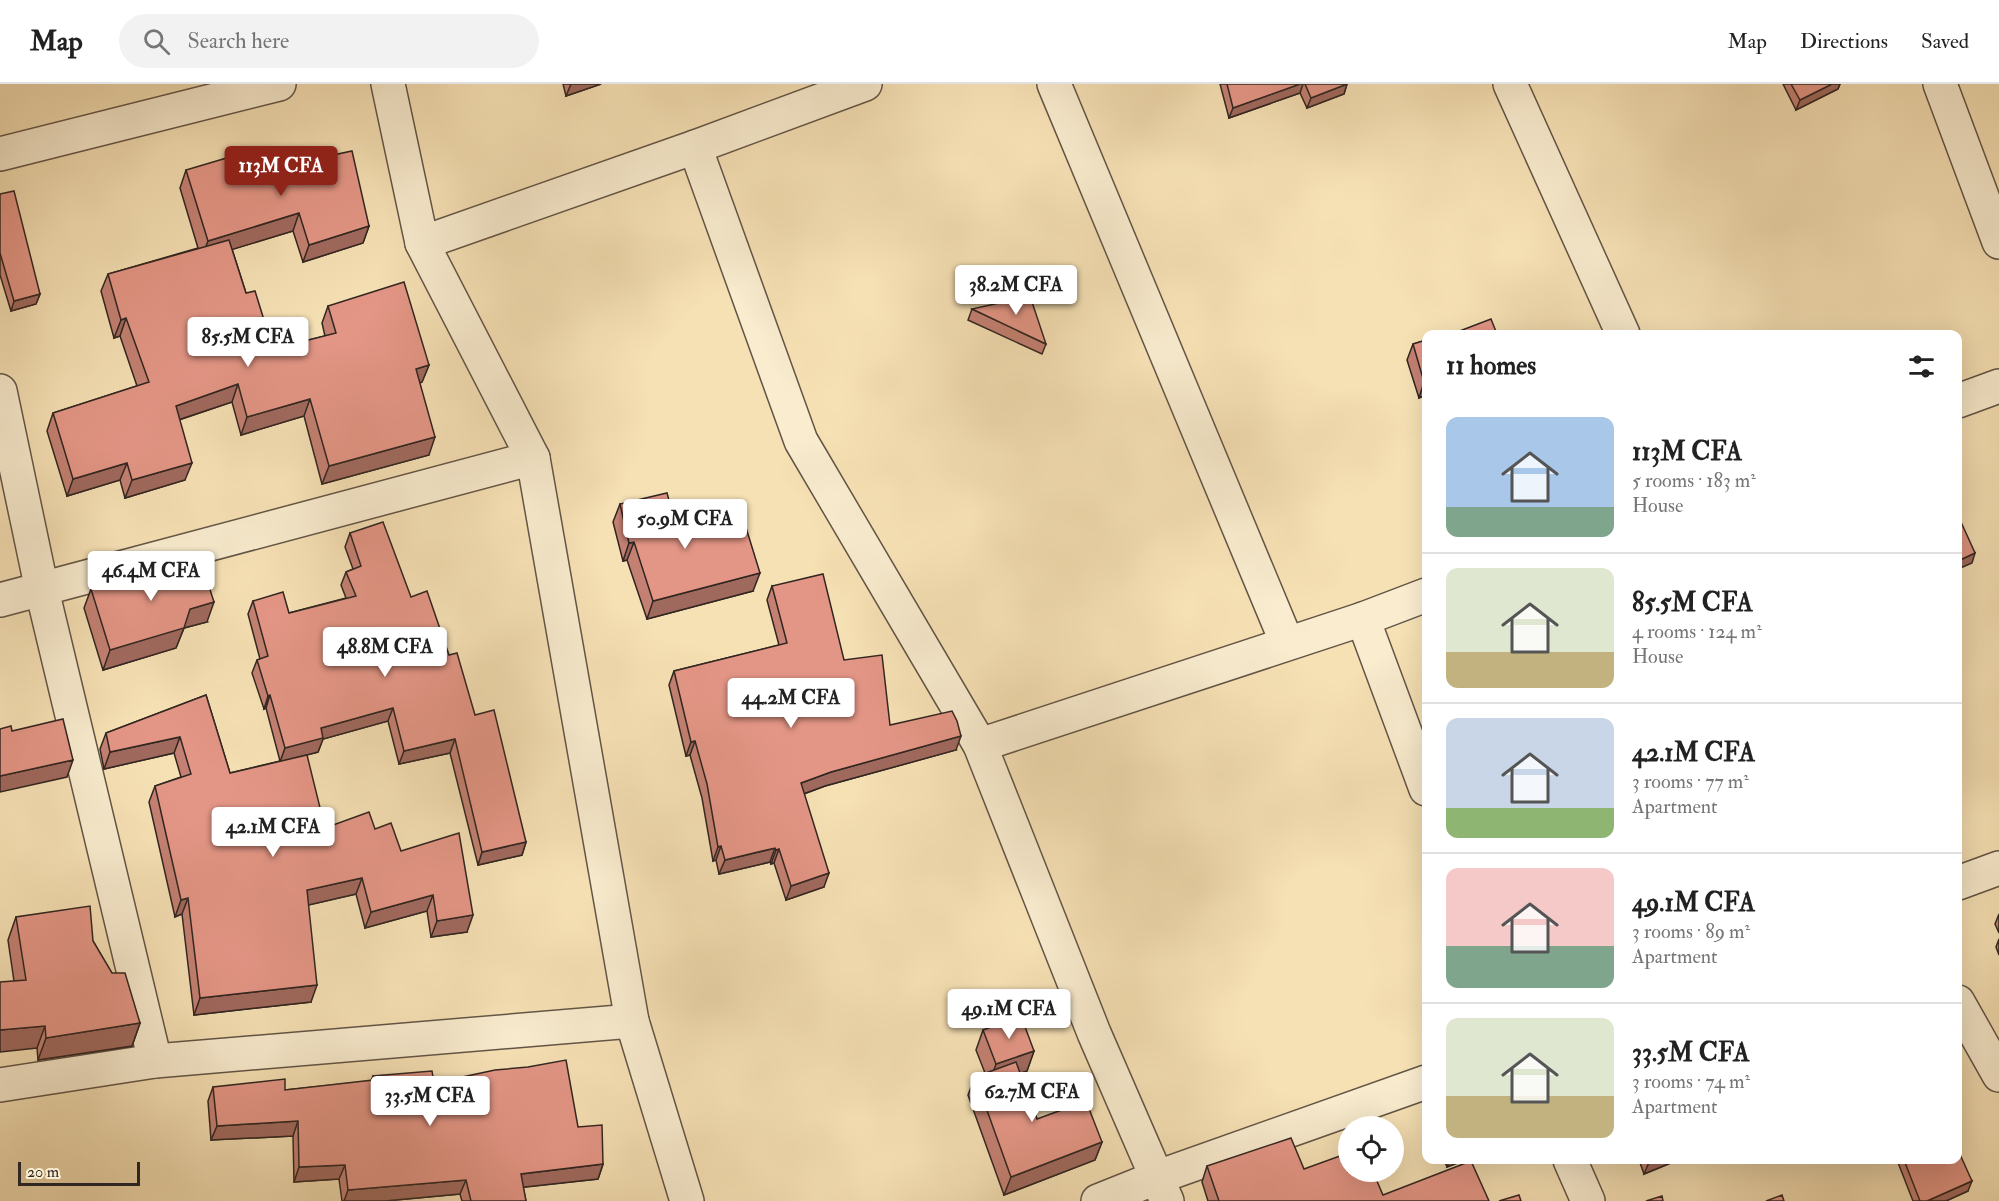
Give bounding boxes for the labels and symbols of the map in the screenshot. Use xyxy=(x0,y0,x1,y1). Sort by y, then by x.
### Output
pin: 113M CFA xyxy=(219,146,343,197)
pin: 38.2M CFA xyxy=(947,265,1085,316)
pin: 85.5M CFA xyxy=(179,317,317,368)
pin: 50.9M CFA xyxy=(616,499,754,550)
pin: 46.4M CFA xyxy=(82,551,220,602)
pin: 48.8M CFA xyxy=(316,627,454,678)
pin: 44.2M CFA xyxy=(722,678,860,729)
pin: 42.1M CFA xyxy=(204,807,342,858)
pin: 49.1M CFA xyxy=(940,989,1078,1040)
pin: 62.7M CFA xyxy=(963,1072,1101,1123)
pin: 33.5M CFA xyxy=(361,1076,499,1127)
scale bar xyxy=(18,1159,140,1186)

